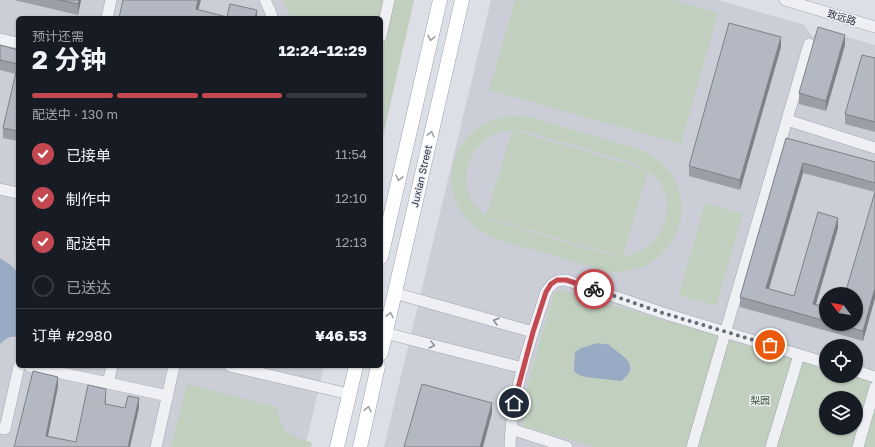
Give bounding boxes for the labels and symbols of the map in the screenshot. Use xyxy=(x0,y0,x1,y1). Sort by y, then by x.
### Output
street label: 致远路 xyxy=(826,7,858,27)
one-way arrow xyxy=(428,35,436,41)
one-way arrow xyxy=(427,130,435,137)
street label: Juxian Street xyxy=(408,144,434,208)
one-way arrow xyxy=(395,175,404,182)
courier xyxy=(574,269,614,309)
north arrow xyxy=(819,287,863,331)
one-way arrow xyxy=(385,312,393,318)
one-way arrow xyxy=(492,317,499,326)
pin xyxy=(753,328,787,362)
one-way arrow xyxy=(429,340,436,349)
pin xyxy=(497,386,531,420)
park label: 梨园 xyxy=(750,394,770,406)
one-way arrow xyxy=(364,406,372,412)

